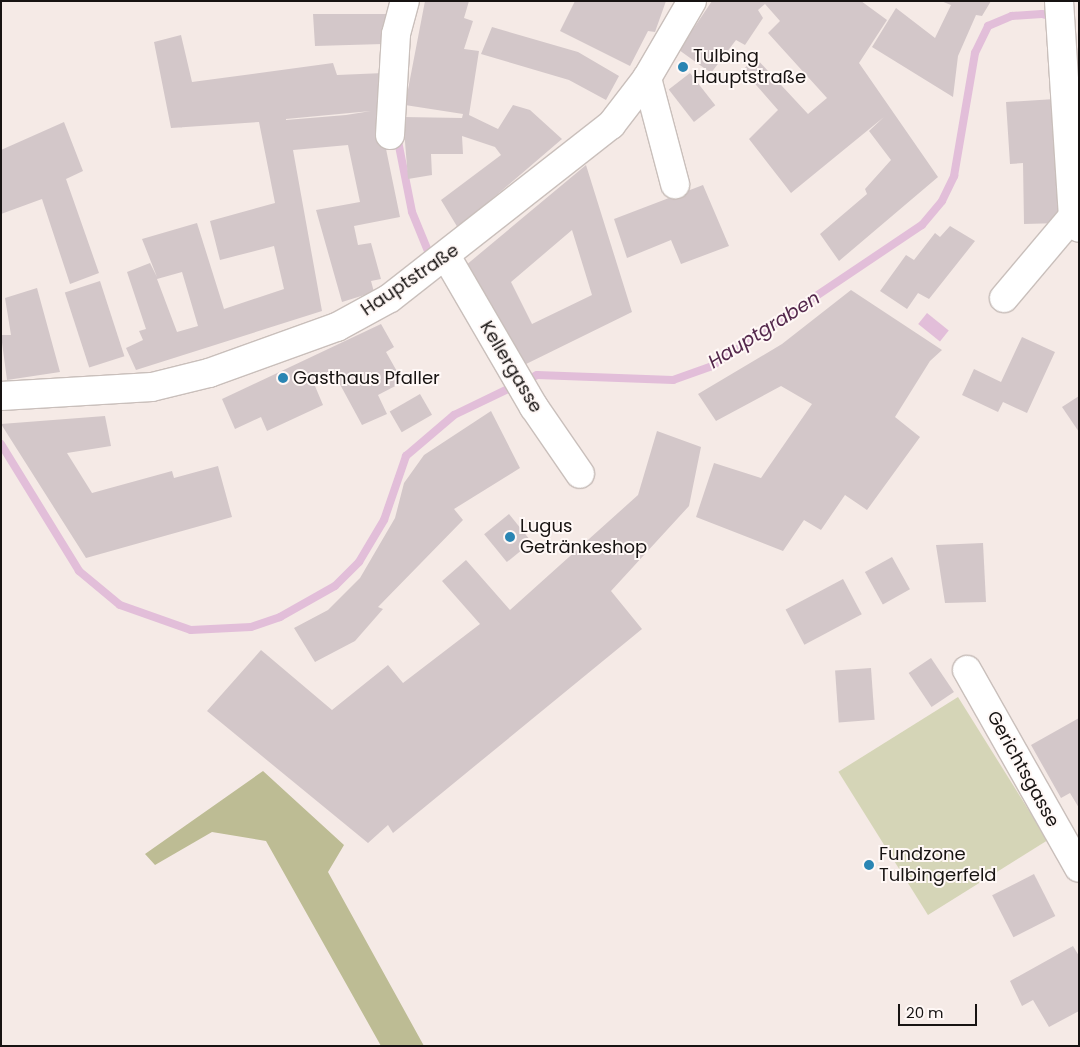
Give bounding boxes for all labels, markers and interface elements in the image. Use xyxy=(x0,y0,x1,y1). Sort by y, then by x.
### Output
place label: Tulbing Hauptstraße xyxy=(693,46,806,88)
marker: Tulbing Hauptstraße xyxy=(677,61,689,73)
street label: Hauptstraße xyxy=(357,239,463,321)
water label: Hauptgraben xyxy=(704,287,824,373)
street label: Kellergasse xyxy=(475,317,547,417)
place label: Gasthaus Pfaller xyxy=(293,367,440,389)
marker: Gasthaus Pfaller xyxy=(277,372,289,384)
place label: Lugus Getränkeshop xyxy=(520,516,647,558)
marker: Lugus Getränkeshop xyxy=(504,531,516,543)
street label: Gerichtsgasse xyxy=(982,707,1064,831)
place label: Fundzone Tulbingerfeld xyxy=(879,844,997,886)
marker: Fundzone Tulbingerfeld xyxy=(863,859,875,871)
scale bar xyxy=(900,994,979,1026)
text: 20 m xyxy=(906,1002,944,1023)

